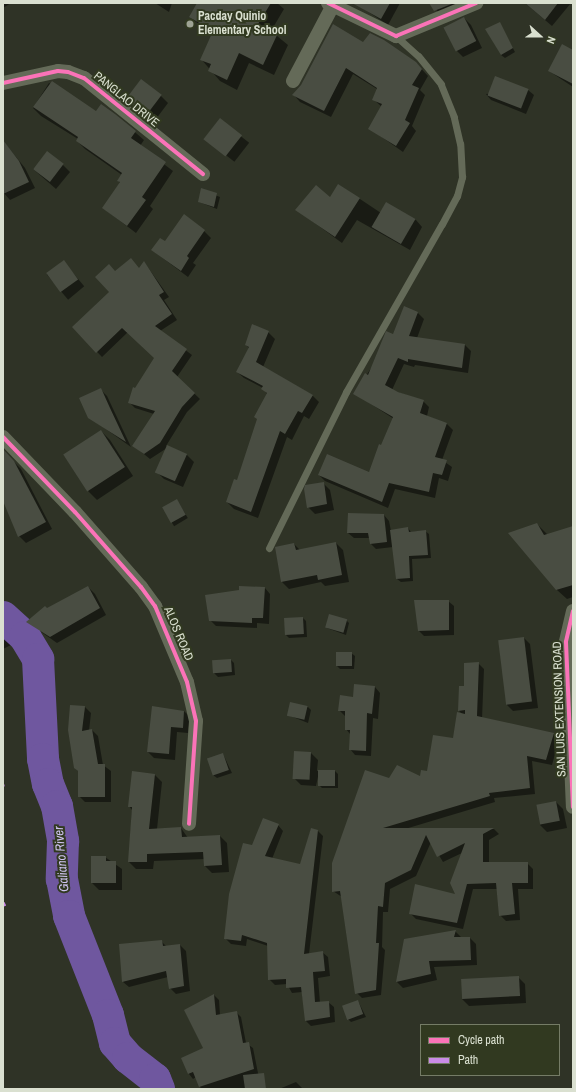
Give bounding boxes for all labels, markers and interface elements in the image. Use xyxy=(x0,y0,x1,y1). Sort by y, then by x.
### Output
place label: Pacday Quinio Elementary School xyxy=(198,10,287,38)
north arrow xyxy=(520,16,560,56)
marker: Pacday Quinio Elementary School xyxy=(185,19,195,29)
text: N xyxy=(544,35,559,46)
street label: PANGLAO DRIVE xyxy=(91,69,161,131)
street label: ALOS ROAD xyxy=(160,605,196,663)
street label: SAN LUIS EXTENSION ROAD xyxy=(550,641,570,777)
water label: Galiano River xyxy=(51,826,73,892)
legend xyxy=(420,1024,560,1076)
text: Cycle path xyxy=(458,1032,505,1048)
text: Path xyxy=(458,1052,478,1068)

